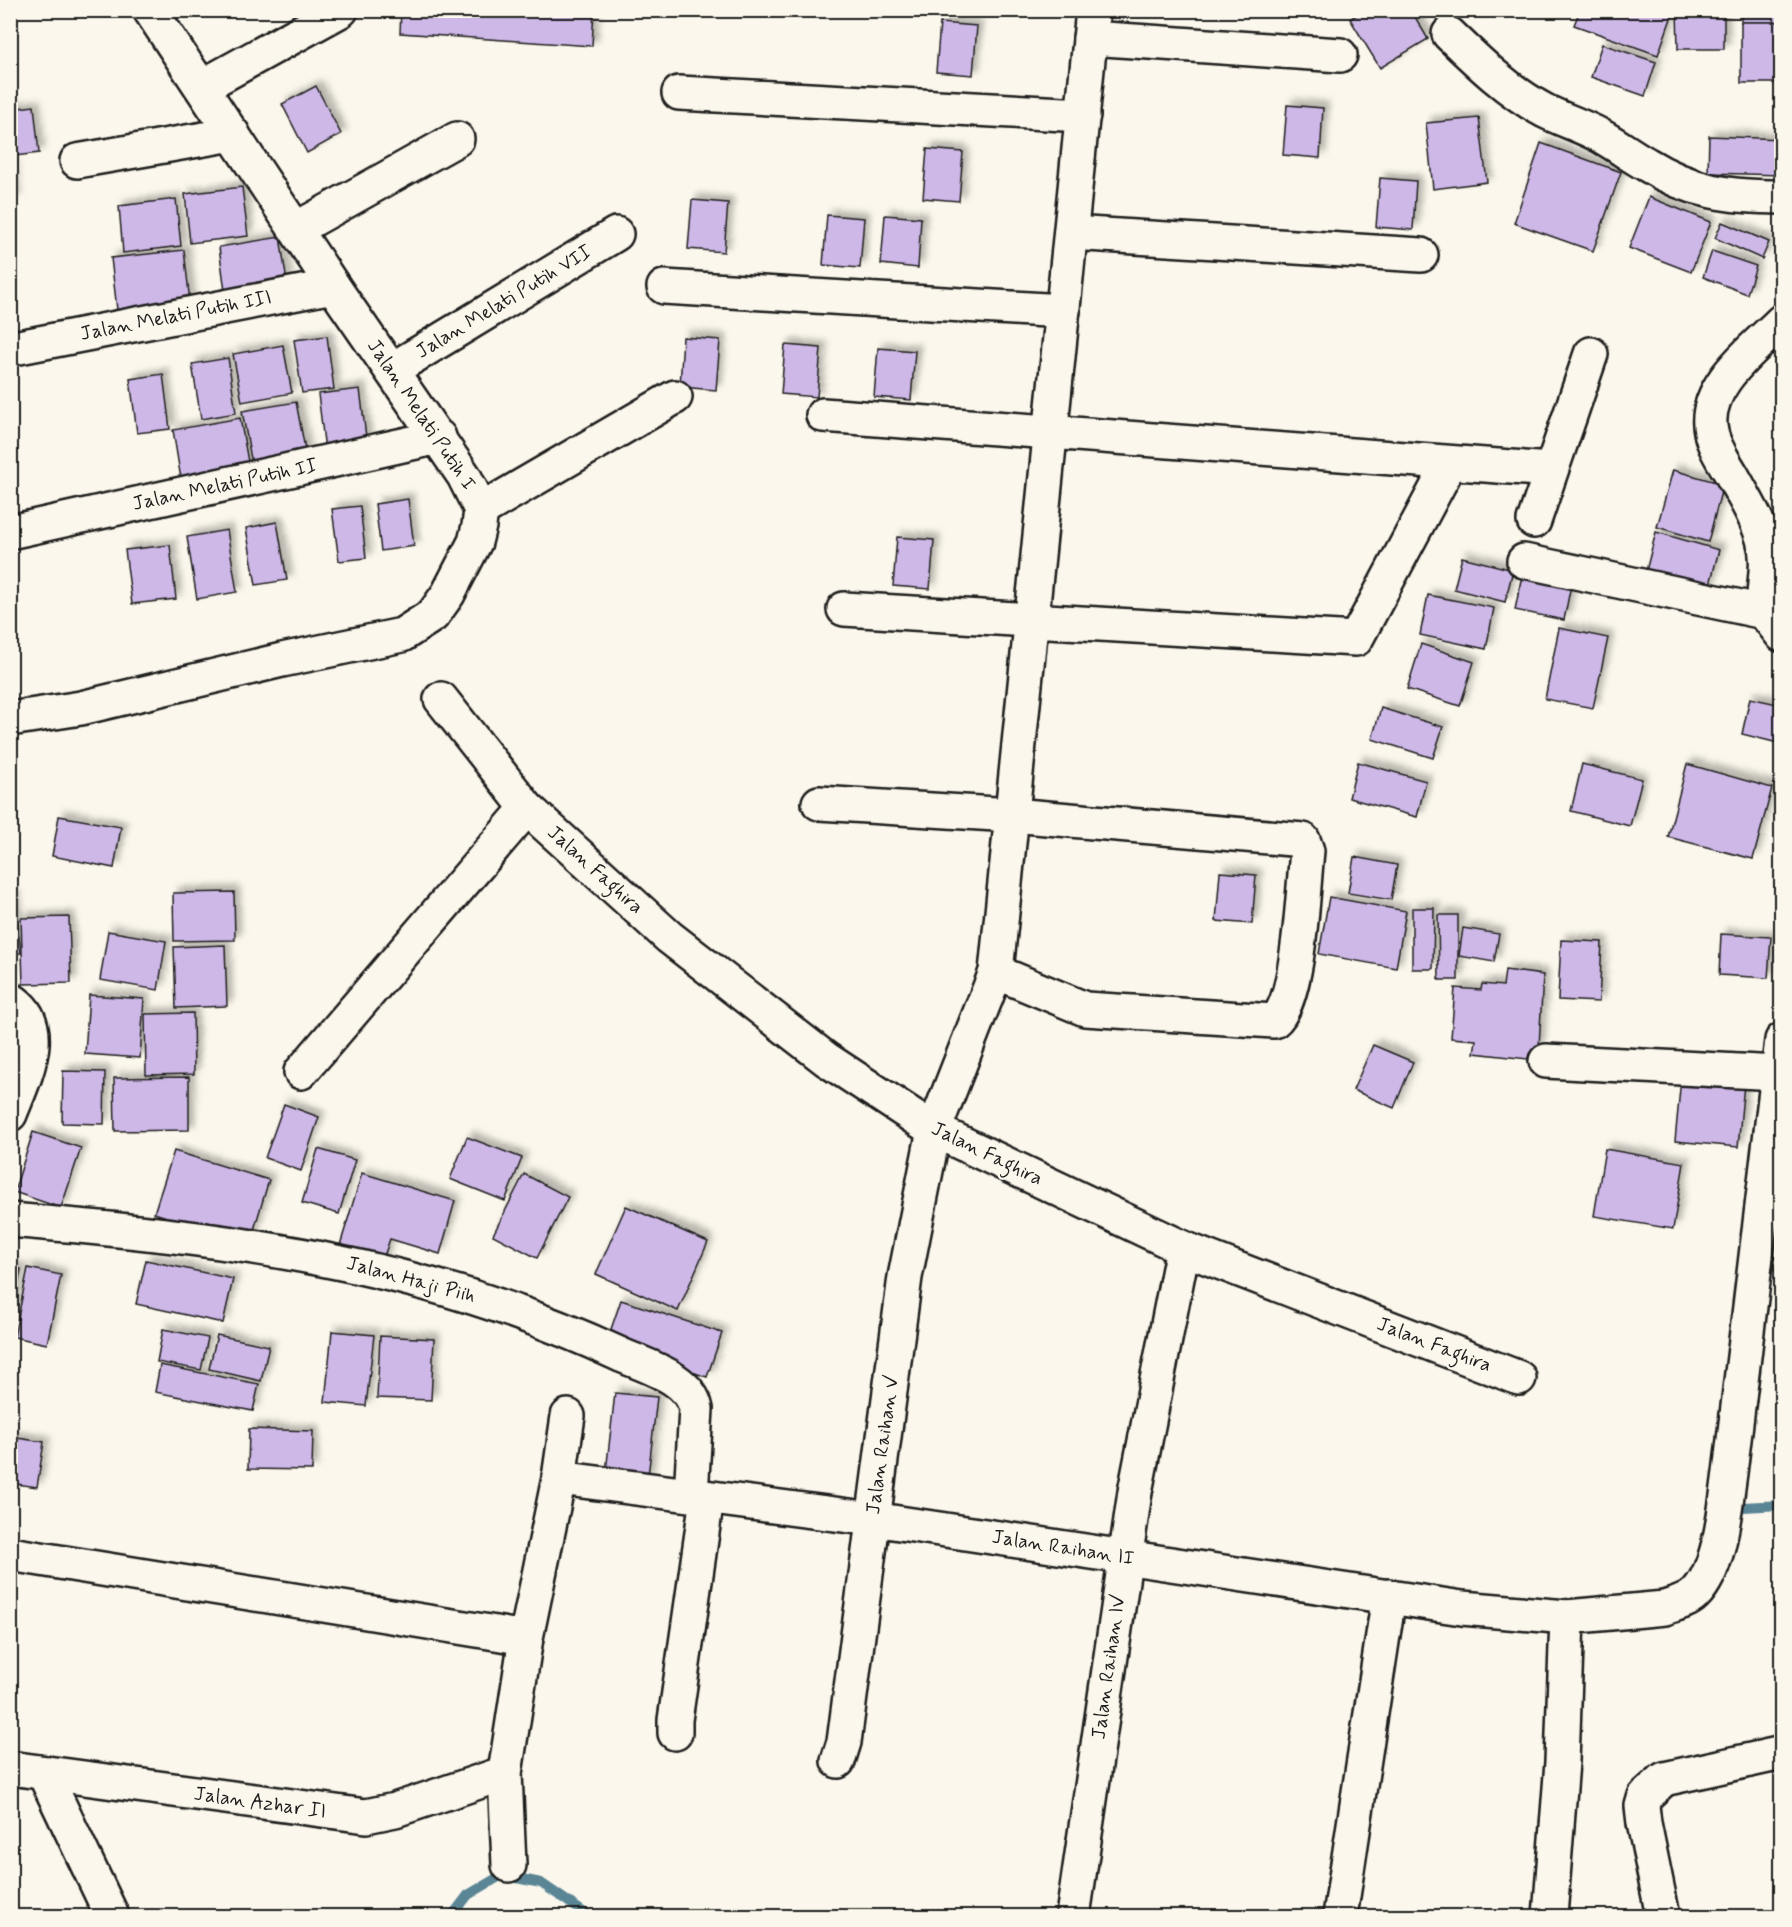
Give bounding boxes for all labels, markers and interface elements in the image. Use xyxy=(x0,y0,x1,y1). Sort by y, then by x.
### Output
street label: Jalan Melati Putih VII xyxy=(411,239,597,365)
street label: Jalan Melati Putih III xyxy=(78,284,274,348)
street label: Jalan Melati Putih I xyxy=(360,334,482,496)
street label: Jalan Melati Putih II xyxy=(130,452,320,518)
street label: Jalan Faghira xyxy=(540,820,649,922)
street label: Jalan Faghira xyxy=(926,1115,1047,1194)
street label: Jalan Haji Piih xyxy=(343,1250,479,1310)
street label: Jalan Faghira xyxy=(1372,1311,1495,1381)
street label: Jalan Raihan V xyxy=(860,1374,906,1516)
street label: Jalan Raihan II xyxy=(990,1523,1136,1573)
street label: Jalan Raihan IV xyxy=(1085,1593,1133,1741)
street label: Jalan Azhar II xyxy=(192,1780,328,1826)

